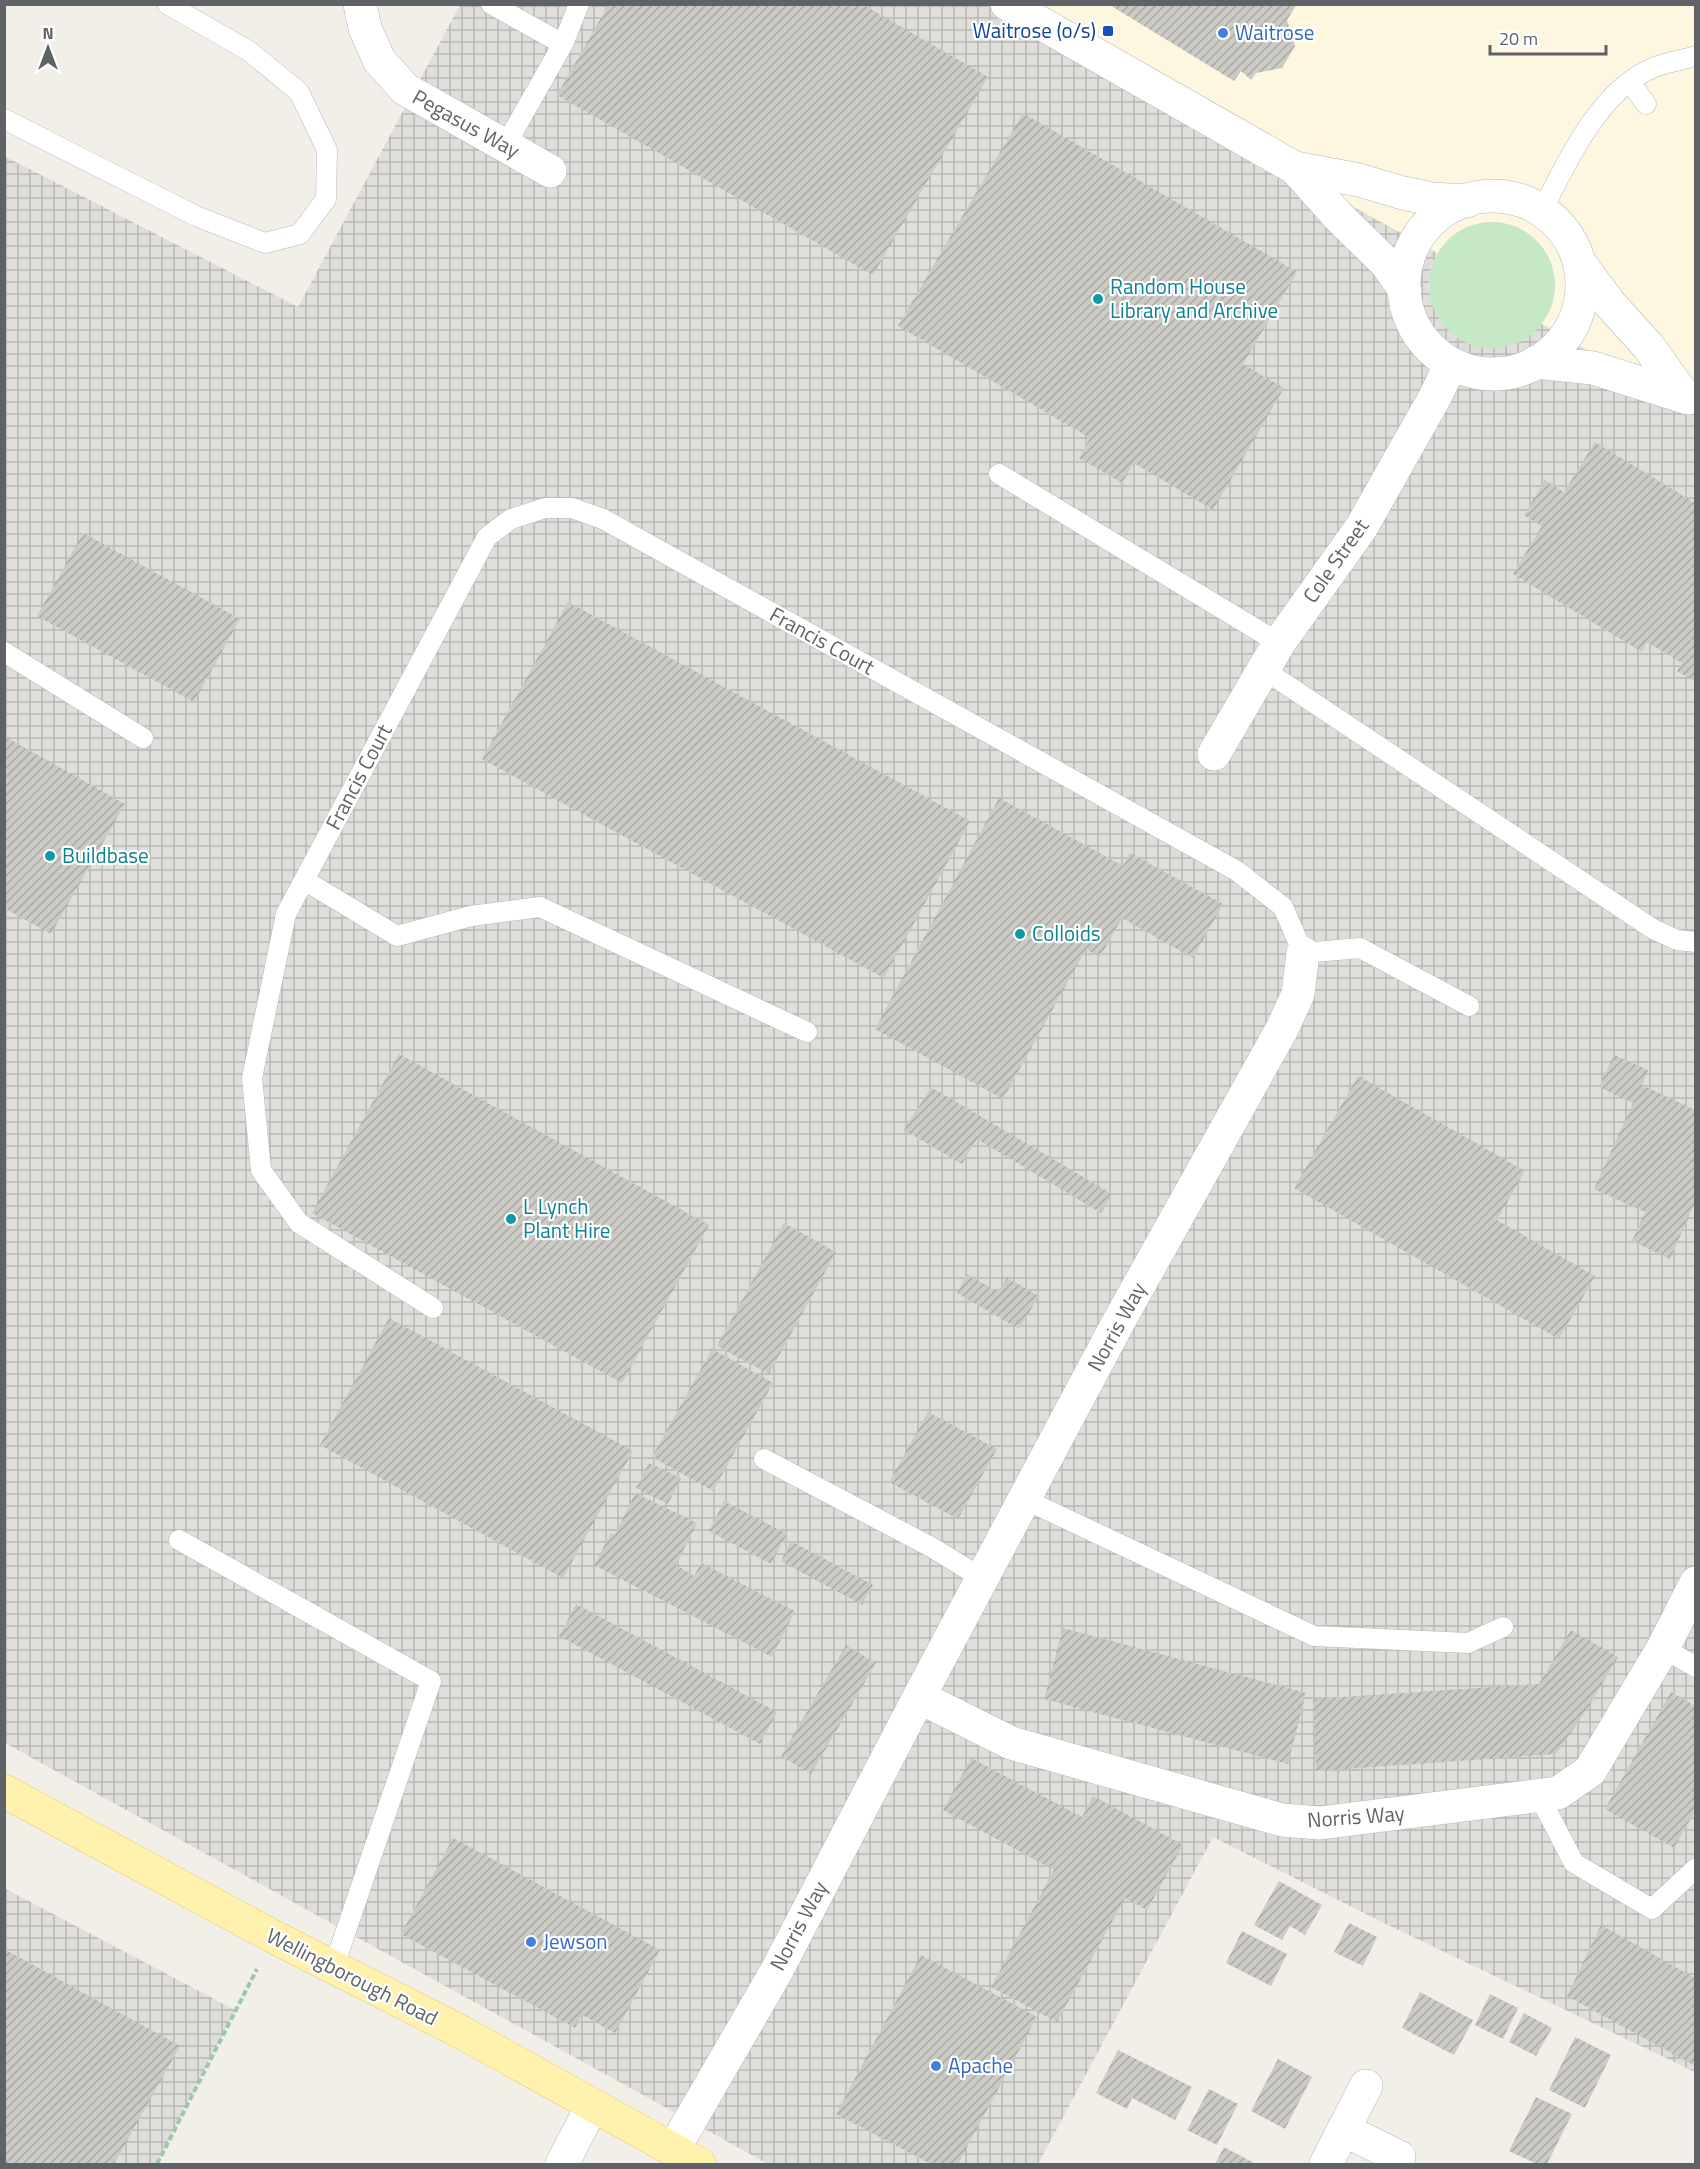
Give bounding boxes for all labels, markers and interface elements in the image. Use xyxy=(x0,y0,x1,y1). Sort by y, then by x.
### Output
place label: Waitrose (o/s) xyxy=(973,14,1096,46)
place label: Waitrose xyxy=(1235,16,1314,48)
north arrow xyxy=(18,18,78,78)
scale bar xyxy=(1490,18,1606,56)
text: N xyxy=(42,21,54,45)
marker: Waitrose (o/s) xyxy=(1101,24,1115,38)
text: 20 m xyxy=(1499,25,1538,52)
marker: Waitrose xyxy=(1216,26,1230,40)
street label: Pegasus Way xyxy=(407,80,526,166)
place label: Random House Library and Archive xyxy=(1110,270,1278,326)
marker: Random House Library and Archive xyxy=(1091,292,1105,306)
street label: Cole Street xyxy=(1294,511,1376,609)
street label: Francis Court xyxy=(764,598,881,683)
street label: Francis Court xyxy=(317,717,400,835)
place label: Buildbase xyxy=(62,839,149,871)
marker: Buildbase xyxy=(43,849,57,863)
place label: Colloids xyxy=(1032,917,1101,949)
marker: Colloids xyxy=(1013,927,1027,941)
place label: L Lynch Plant Hire xyxy=(523,1190,610,1246)
marker: L Lynch Plant Hire xyxy=(504,1212,518,1226)
street label: Norris Way xyxy=(1078,1276,1154,1377)
street label: Norris Way xyxy=(1306,1797,1406,1835)
street label: Norris Way xyxy=(761,1875,835,1976)
street label: Wellingborough Road xyxy=(261,1919,444,2033)
place label: Jewson xyxy=(543,1925,608,1957)
marker: Jewson xyxy=(524,1935,538,1949)
place label: Apache xyxy=(948,2049,1013,2081)
marker: Apache xyxy=(929,2059,943,2073)

